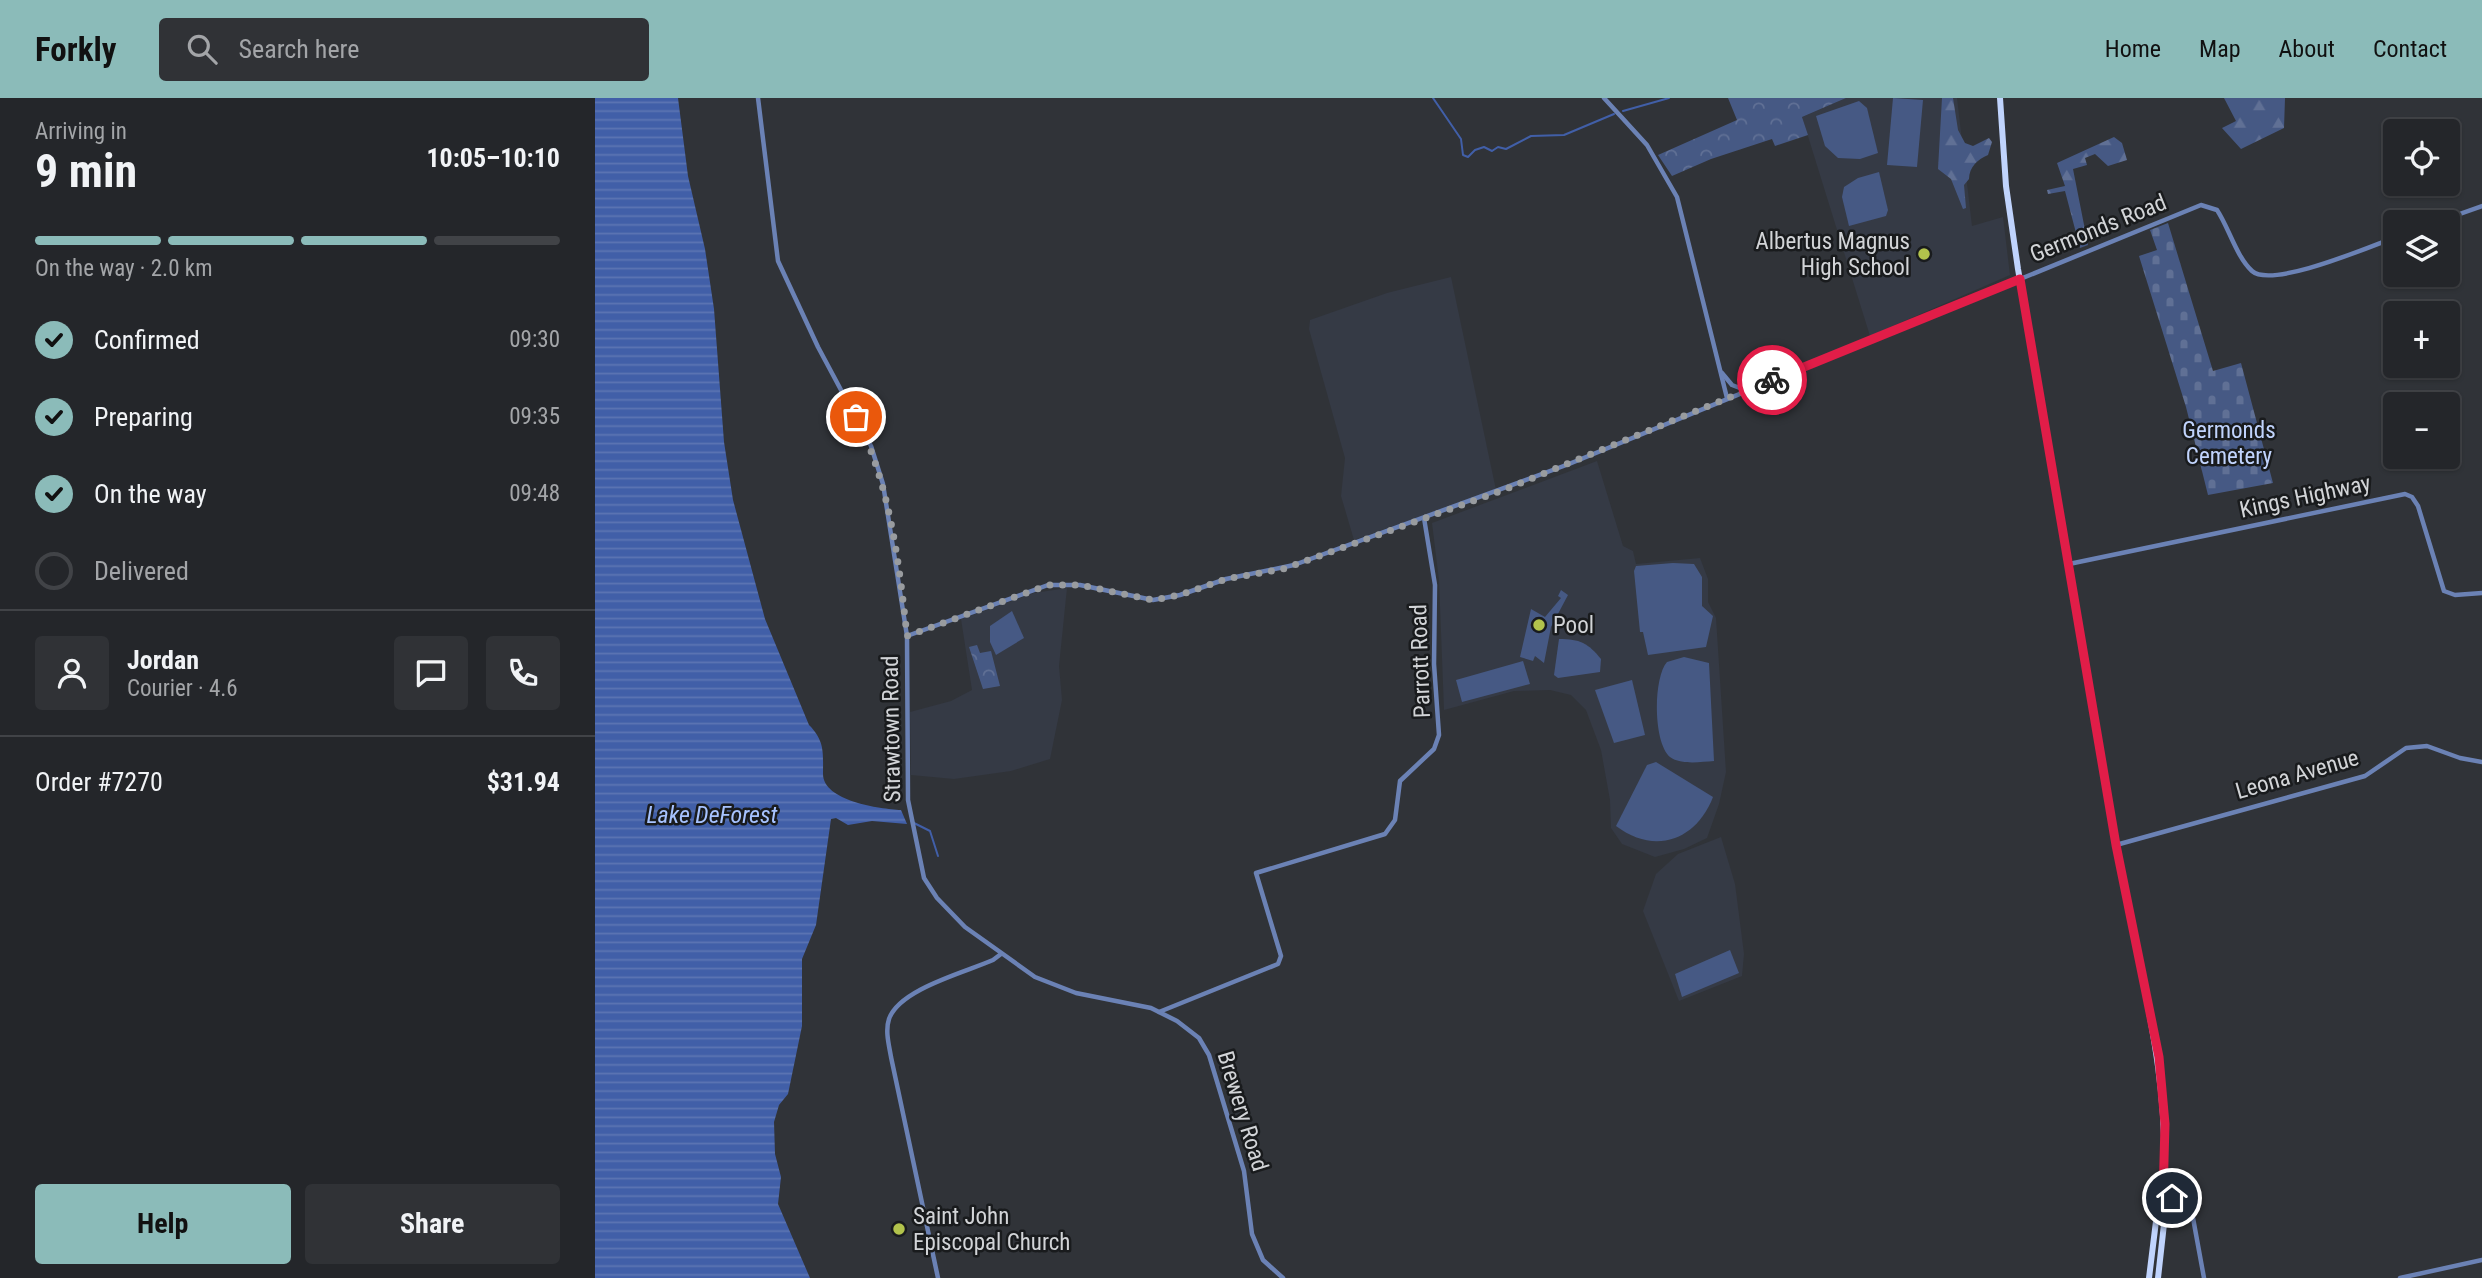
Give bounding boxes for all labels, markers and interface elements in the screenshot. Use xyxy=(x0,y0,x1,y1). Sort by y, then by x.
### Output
search box xyxy=(159,18,649,81)
text: Forkly xyxy=(35,30,117,69)
icon: search xyxy=(183,30,221,68)
text: Search here xyxy=(239,34,359,64)
text: Home xyxy=(2105,35,2161,63)
text: Map xyxy=(2199,35,2241,63)
text: About xyxy=(2279,35,2335,63)
text: Contact xyxy=(2373,35,2447,63)
text: Arriving in xyxy=(35,118,127,145)
map controls xyxy=(2383,119,2460,469)
button: locate xyxy=(2383,119,2460,196)
text: 10:05–10:10 xyxy=(426,143,560,173)
text: 9 min xyxy=(35,144,137,198)
street label: Germonds Road xyxy=(2026,189,2170,268)
button: layers xyxy=(2383,210,2460,287)
place label: Albertus Magnus High School xyxy=(1756,228,1910,281)
marker: Albertus Magnus High School xyxy=(1916,246,1932,262)
text: On the way · 2.0 km xyxy=(35,255,213,282)
button: + xyxy=(2383,301,2460,378)
icon: check xyxy=(35,321,73,359)
text: Confirmed xyxy=(94,325,200,355)
text: 09:30 xyxy=(509,326,560,353)
courier xyxy=(1737,345,1807,415)
icon: bike xyxy=(1753,361,1791,399)
pin xyxy=(826,387,886,447)
button: − xyxy=(2383,392,2460,469)
icon: check xyxy=(35,398,73,436)
icon: bag xyxy=(837,398,875,436)
text: Preparing xyxy=(94,402,193,432)
text: 09:35 xyxy=(509,403,560,430)
park label: Germonds Cemetery xyxy=(2182,417,2276,470)
street label: Kings Highway xyxy=(2237,469,2374,524)
icon: check xyxy=(35,475,73,513)
text: On the way xyxy=(94,479,207,509)
text: 09:48 xyxy=(509,480,560,507)
text: Delivered xyxy=(94,556,189,586)
street label: Parrott Road xyxy=(1405,604,1436,718)
place label: Pool xyxy=(1553,612,1594,639)
marker: Pool xyxy=(1531,617,1547,633)
button: person xyxy=(35,636,109,710)
button: chat xyxy=(394,636,468,710)
button: phone xyxy=(486,636,560,710)
text: Jordan xyxy=(127,645,199,675)
street label: Strawtown Road xyxy=(877,655,906,803)
text: Courier · 4.6 xyxy=(127,675,238,702)
street label: Leona Avenue xyxy=(2232,744,2362,805)
text: Order #7270 xyxy=(35,767,163,797)
text: $31.94 xyxy=(487,767,560,797)
water label: Lake DeForest xyxy=(647,801,778,829)
street label: Brewery Road xyxy=(1211,1048,1274,1174)
pin xyxy=(2142,1168,2202,1228)
icon: home xyxy=(2153,1179,2191,1217)
button: Help xyxy=(35,1184,291,1264)
button: Share xyxy=(305,1184,560,1264)
place label: Saint John Episcopal Church xyxy=(913,1203,1070,1256)
marker: Saint John Episcopal Church xyxy=(891,1221,907,1237)

